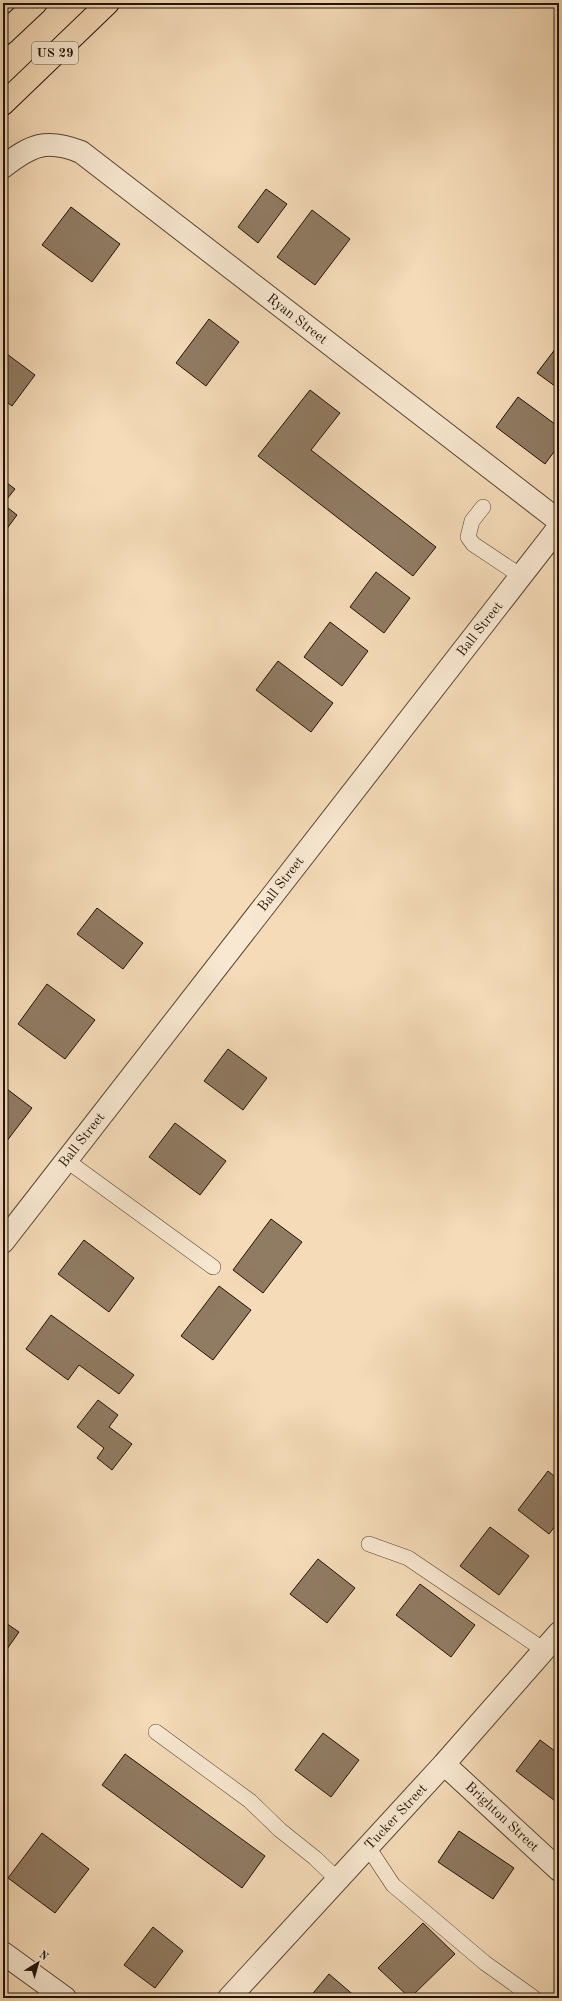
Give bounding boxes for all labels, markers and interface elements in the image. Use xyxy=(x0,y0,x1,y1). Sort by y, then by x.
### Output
road number: US 29 xyxy=(32,42,78,64)
street label: Ryan Street xyxy=(264,291,330,347)
street label: Ball Street xyxy=(454,599,506,659)
street label: Ball Street xyxy=(255,854,307,914)
street label: Ball Street xyxy=(56,1110,108,1170)
street label: Brighton Street xyxy=(463,1780,542,1855)
street label: Tucker Street xyxy=(362,1781,430,1853)
north arrow xyxy=(18,1943,58,1983)
text: N xyxy=(36,1949,50,1963)

